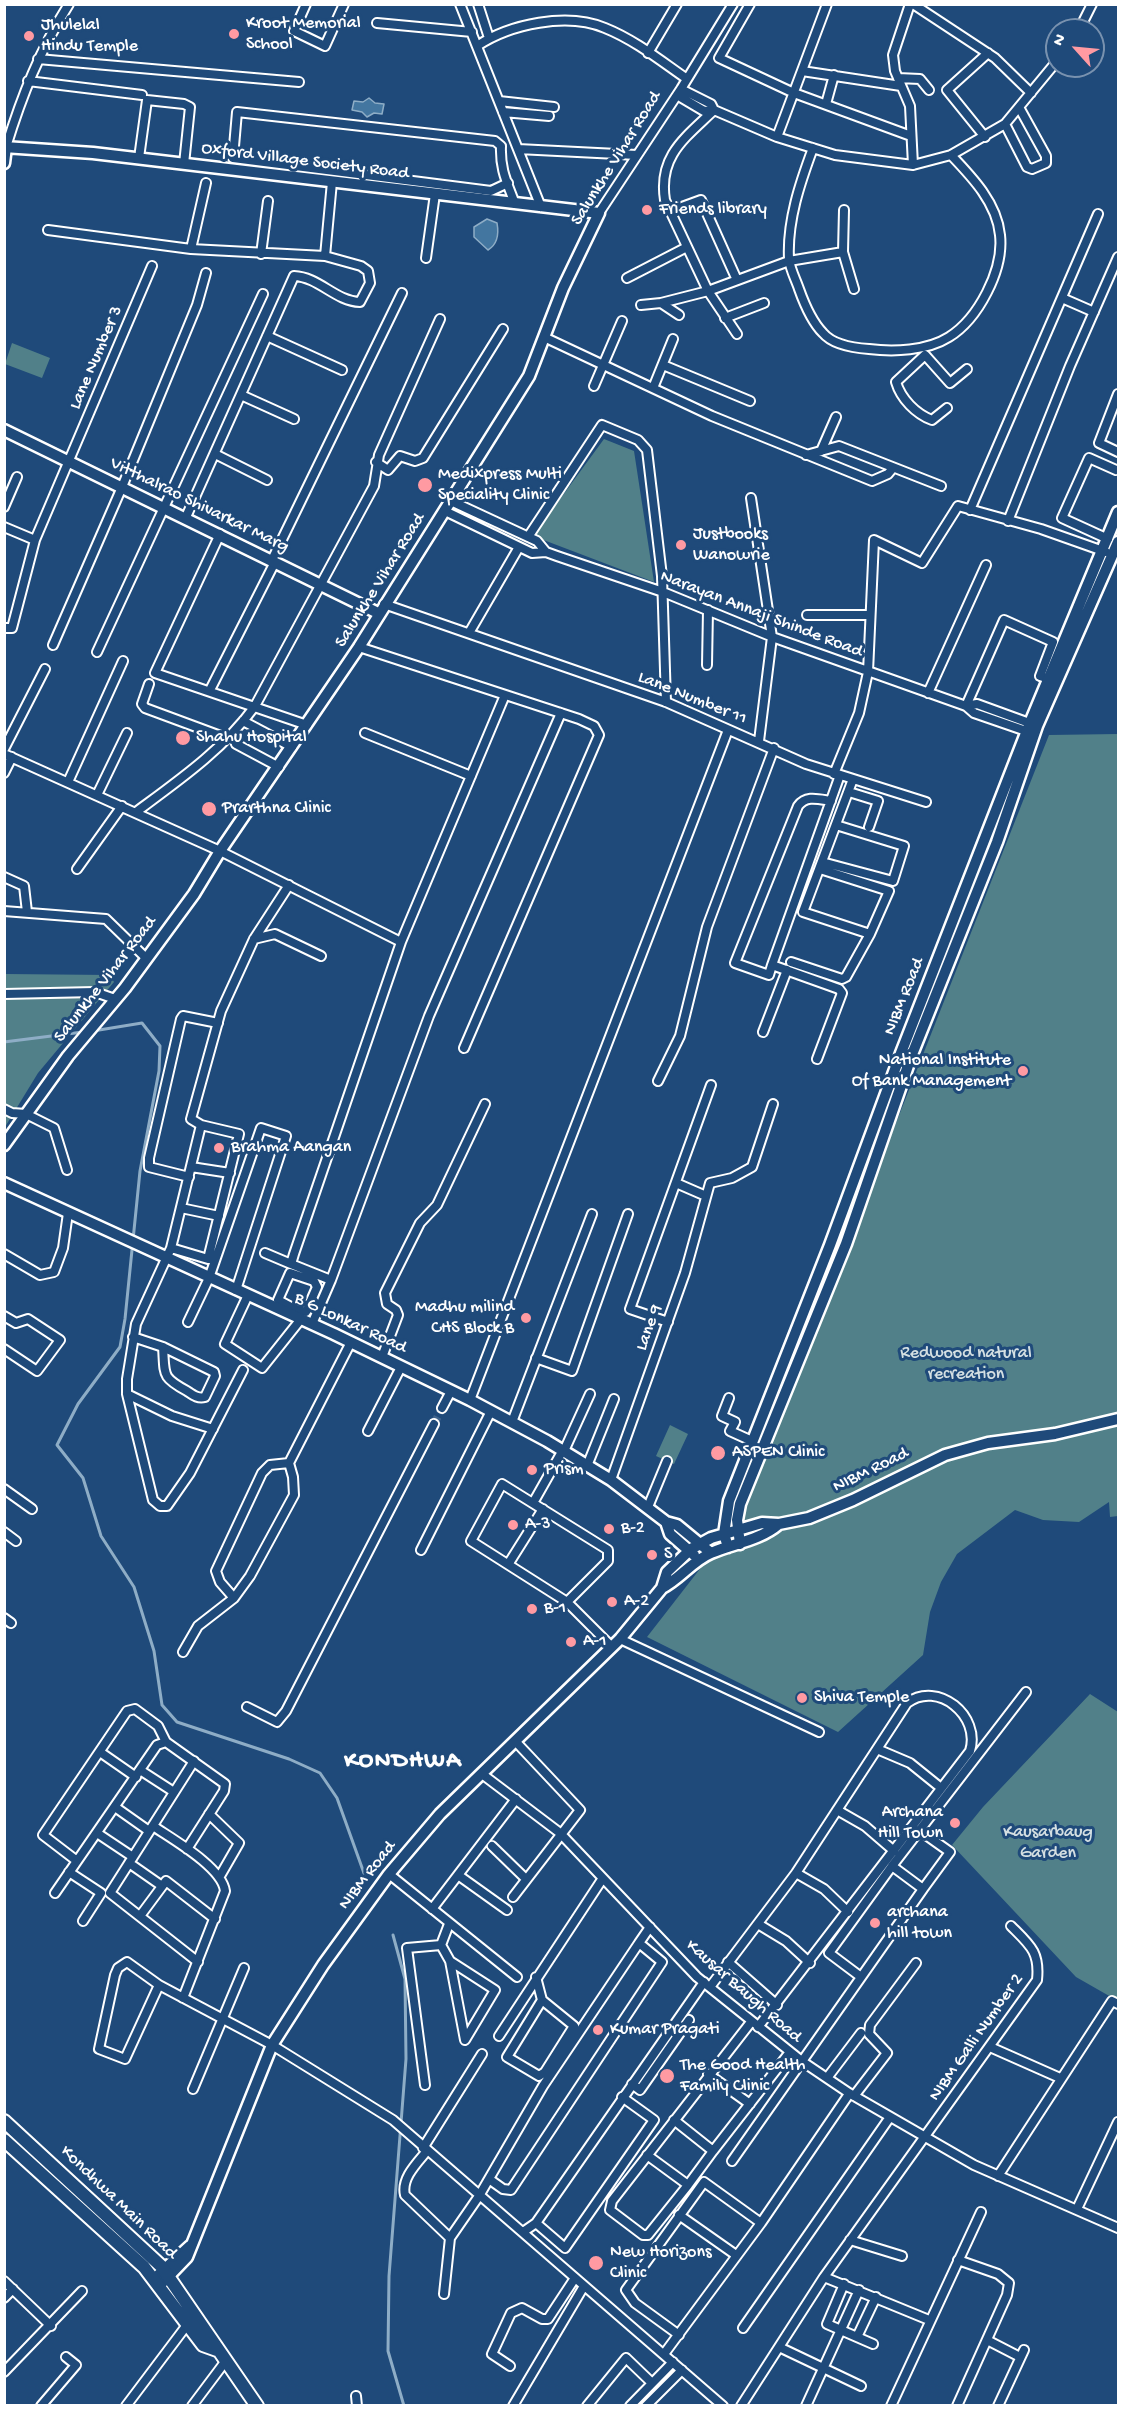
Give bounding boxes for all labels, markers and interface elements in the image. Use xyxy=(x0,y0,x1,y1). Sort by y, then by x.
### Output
place label: Kroot Memorial School xyxy=(246,13,361,56)
place label: Jhulelal Hindu Temple xyxy=(41,15,138,57)
north arrow xyxy=(1045,18,1105,78)
marker: Kroot Memorial School xyxy=(227,27,241,41)
marker: Jhulelal Hindu Temple xyxy=(22,29,36,43)
text: N xyxy=(1049,32,1071,49)
street label: Salunkhe Vihar Road xyxy=(567,88,667,230)
street label: Oxford Village Society Road xyxy=(200,139,410,185)
place label: Friends library xyxy=(659,199,767,221)
marker: Friends library xyxy=(640,203,654,217)
street label: Lane Number 3 xyxy=(65,303,129,413)
street label: Vitthalrao Shivarkar Marg xyxy=(106,453,292,559)
place label: Medixpress Multi Speciality Clinic xyxy=(438,464,562,506)
marker: Medixpress Multi Speciality Clinic xyxy=(416,476,434,494)
street label: Salunkhe Vihar Road xyxy=(331,510,431,652)
place label: Justbooks Wanowrie xyxy=(693,524,770,566)
marker: Justbooks Wanowrie xyxy=(674,538,688,552)
street label: Narayan Annaji Shinde Road xyxy=(657,566,865,664)
street label: Lane Number 11 xyxy=(634,667,750,731)
place label: Shahu Hospital xyxy=(196,727,307,749)
marker: Shahu Hospital xyxy=(174,729,192,747)
place label: Prarthna Clinic xyxy=(222,798,331,820)
marker: Prarthna Clinic xyxy=(200,800,218,818)
street label: Salunkhe Vihar Road xyxy=(50,913,162,1047)
street label: NIBM Road xyxy=(880,955,930,1039)
place label: National Institute Of Bank Management xyxy=(852,1050,1011,1092)
marker: National Institute Of Bank Management xyxy=(1016,1064,1030,1078)
place label: Brahma Aangan xyxy=(231,1137,351,1159)
marker: Brahma Aangan xyxy=(212,1141,226,1155)
street label: B G Lonkar Road xyxy=(290,1289,410,1359)
place label: Madhu milind CHS Block B xyxy=(415,1297,514,1340)
street label: Lane 9 xyxy=(632,1302,668,1354)
marker: Madhu milind CHS Block B xyxy=(519,1311,533,1325)
park label: Redwood natural recreation xyxy=(900,1343,1032,1386)
place label: ASPEN Clinic xyxy=(732,1442,824,1464)
street label: NIBM Road xyxy=(830,1443,912,1499)
marker: ASPEN Clinic xyxy=(709,1444,727,1462)
place label: Prism xyxy=(544,1459,584,1481)
marker: Prism xyxy=(525,1463,539,1477)
place label: A-3 xyxy=(525,1514,551,1536)
marker: A-3 xyxy=(506,1518,520,1532)
place label: B-2 xyxy=(621,1518,645,1540)
marker: B-2 xyxy=(602,1522,616,1536)
place label: S xyxy=(664,1544,672,1566)
marker: S xyxy=(645,1548,659,1562)
place label: A-2 xyxy=(624,1591,649,1613)
marker: A-2 xyxy=(605,1595,619,1609)
place label: B-1 xyxy=(544,1598,566,1620)
marker: B-1 xyxy=(525,1602,539,1616)
place label: A-1 xyxy=(583,1631,607,1653)
marker: A-1 xyxy=(564,1635,578,1649)
place label: Shiva Temple xyxy=(814,1687,909,1709)
marker: Shiva Temple xyxy=(795,1691,809,1705)
district label: KONDHWA xyxy=(344,1748,462,1776)
place label: Archana Hill Town xyxy=(878,1802,943,1844)
marker: Archana Hill Town xyxy=(948,1816,962,1830)
park label: Kausarbaug Garden xyxy=(1003,1822,1093,1864)
street label: NIBM Road xyxy=(334,1837,402,1915)
place label: archana hill town xyxy=(887,1902,952,1944)
marker: archana hill town xyxy=(868,1916,882,1930)
street label: Kausar Baugh Road xyxy=(681,1936,805,2048)
street label: NIBM Galli Number 2 xyxy=(925,1970,1029,2106)
place label: Kumar Pragati xyxy=(610,2019,720,2041)
marker: Kumar Pragati xyxy=(591,2023,605,2037)
place label: The Good Health Family Clinic xyxy=(680,2055,806,2098)
marker: The Good Health Family Clinic xyxy=(658,2067,676,2085)
street label: Kondhwa Main Road xyxy=(55,2141,181,2265)
place label: New Horizons Clinic xyxy=(610,2242,712,2284)
marker: New Horizons Clinic xyxy=(587,2254,605,2272)

